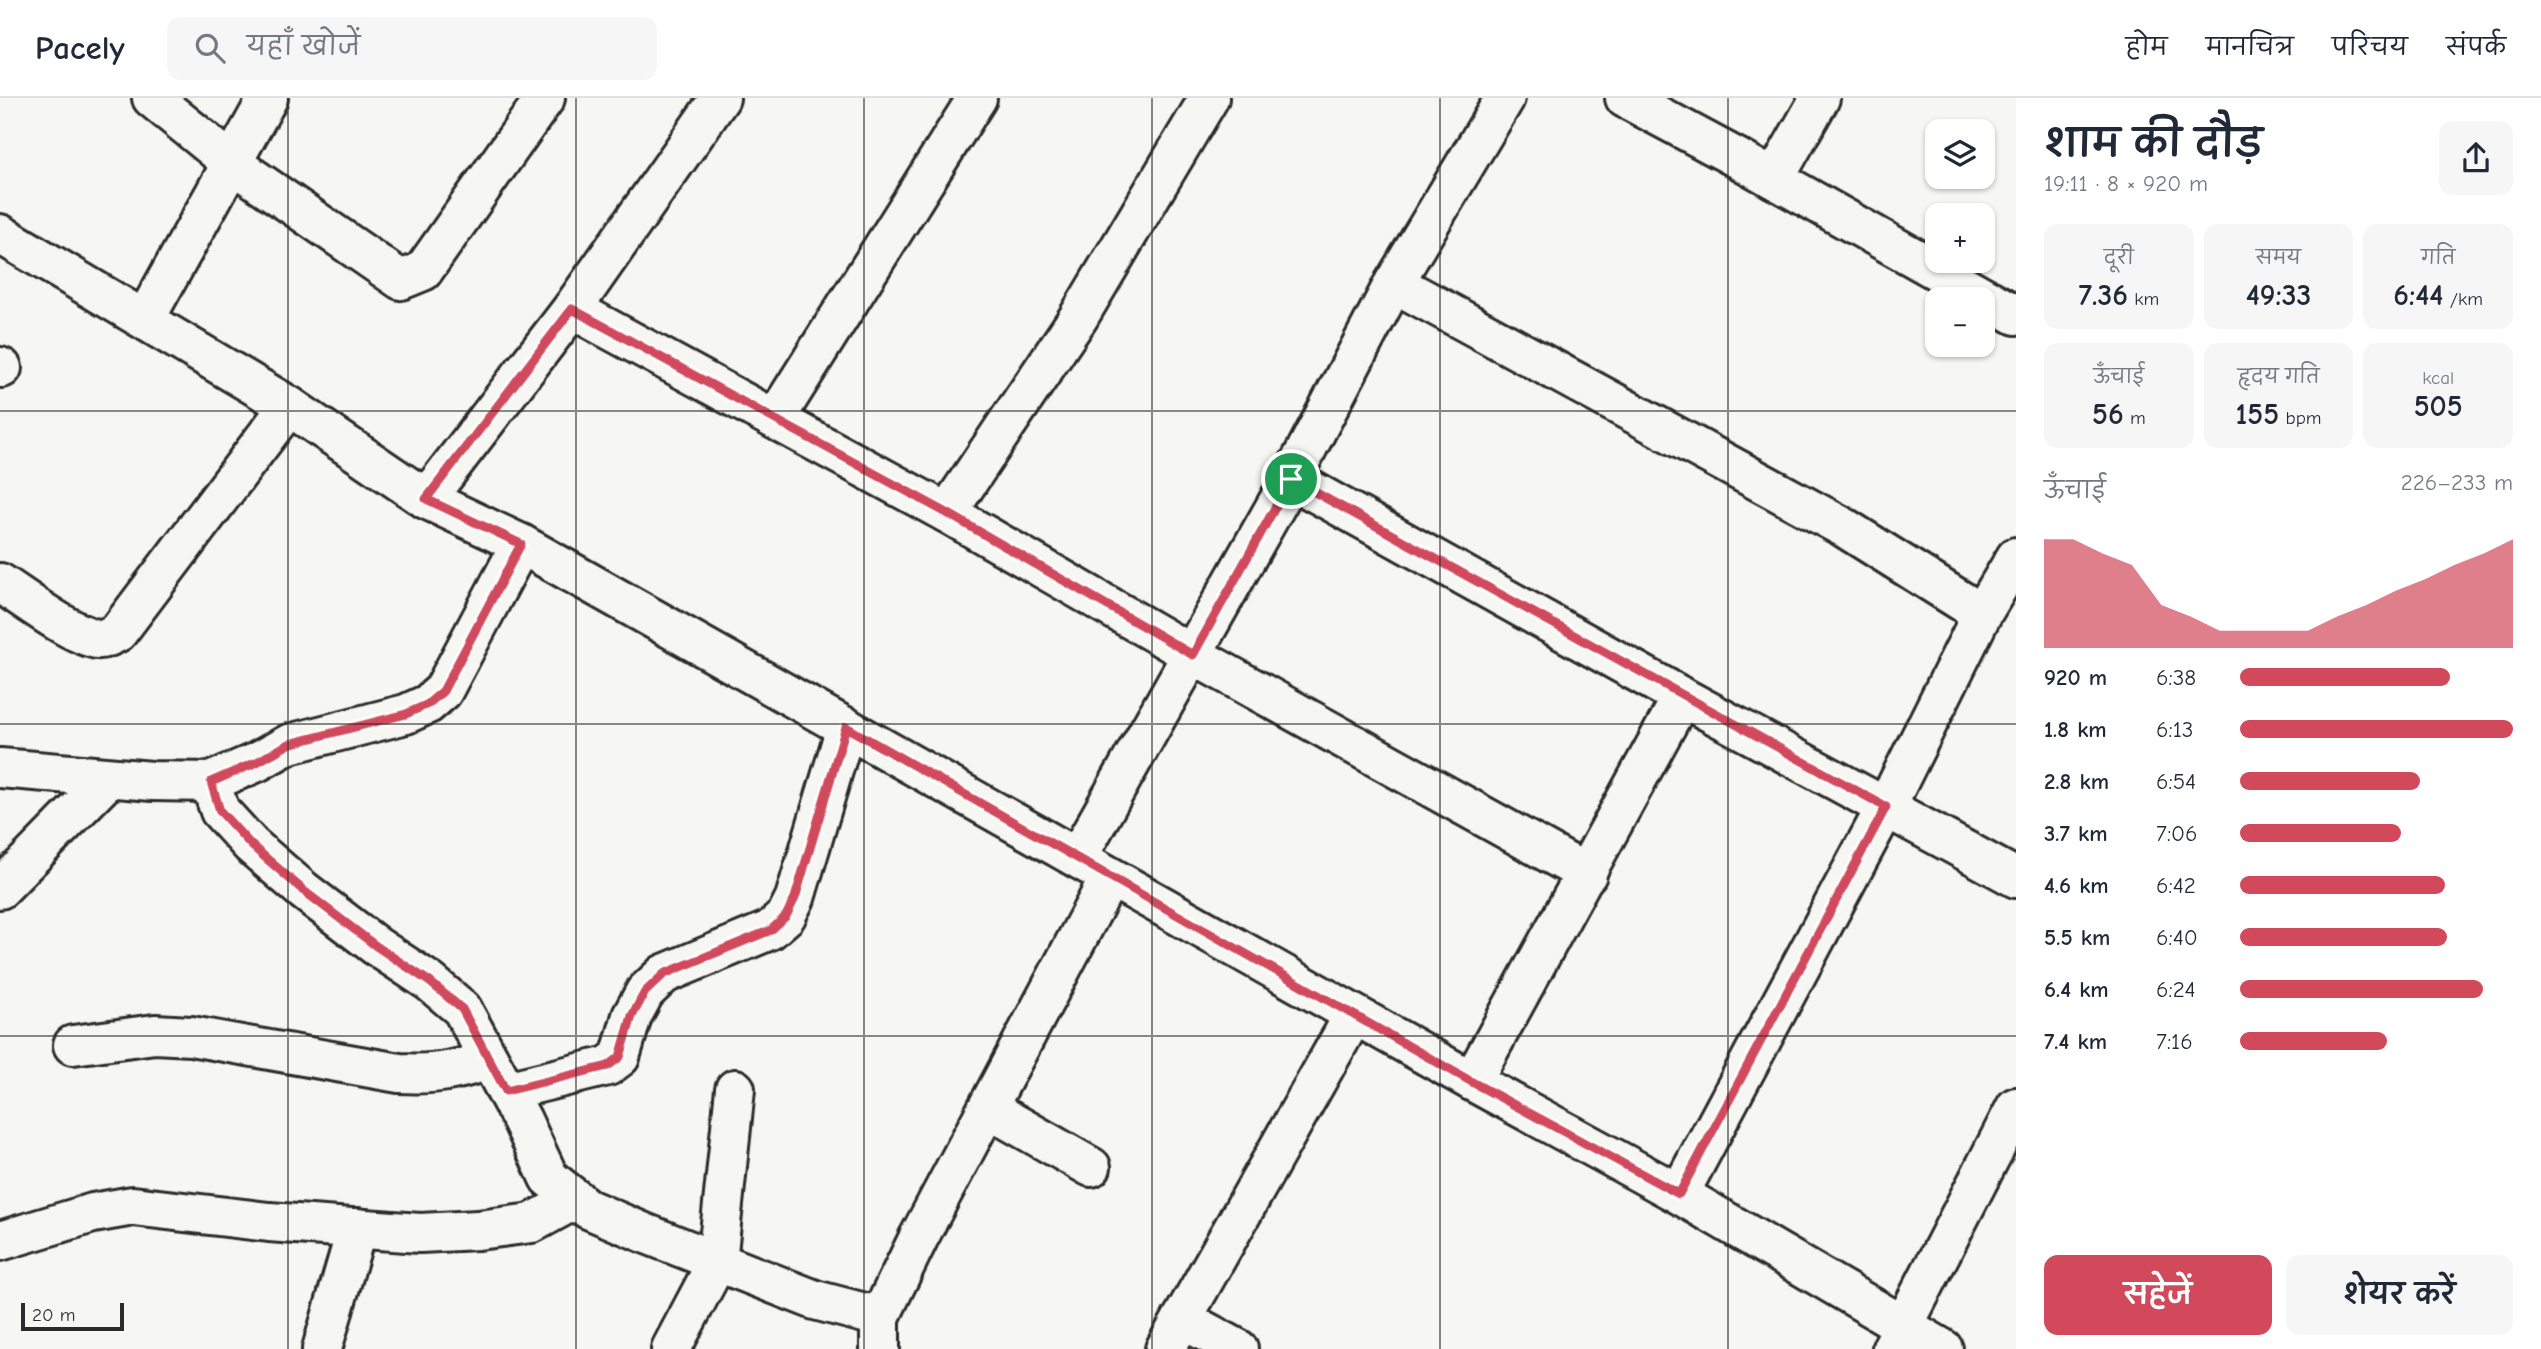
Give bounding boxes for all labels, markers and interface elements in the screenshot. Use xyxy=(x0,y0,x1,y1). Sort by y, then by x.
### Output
search box xyxy=(167,17,657,80)
text: Pacely xyxy=(35,29,125,67)
icon: search xyxy=(191,29,229,67)
text: यहाँ खोजें xyxy=(247,32,360,62)
text: होम xyxy=(2125,33,2168,61)
text: मानचित्र xyxy=(2206,33,2294,61)
text: परिचय xyxy=(2332,33,2408,61)
text: संपर्क xyxy=(2446,33,2506,61)
map controls xyxy=(1925,119,1995,357)
button: layers xyxy=(1925,119,1995,189)
button: share xyxy=(2439,121,2513,195)
text: शाम की दौड़ xyxy=(2044,122,2263,166)
text: 19:11 · 8 × 920 m xyxy=(2044,170,2208,197)
button: + xyxy=(1925,203,1995,273)
text: दूरी xyxy=(2104,247,2134,269)
text: समय xyxy=(2256,247,2301,269)
text: गति xyxy=(2421,247,2455,269)
text: 7.36 xyxy=(2078,278,2128,313)
text: 49:33 xyxy=(2246,278,2311,313)
text: 6:44 xyxy=(2393,278,2443,313)
button: − xyxy=(1925,287,1995,357)
text: km xyxy=(2128,288,2159,310)
text: /km xyxy=(2443,288,2483,310)
text: ऊँचाई xyxy=(2093,366,2144,388)
text: हृदय गति xyxy=(2237,366,2320,388)
text: kcal xyxy=(2422,367,2454,389)
text: 505 xyxy=(2414,389,2463,424)
text: 56 xyxy=(2092,397,2124,432)
text: 155 xyxy=(2236,397,2279,432)
text: m xyxy=(2124,407,2146,429)
text: bpm xyxy=(2279,407,2321,429)
pin xyxy=(1261,449,1321,509)
icon: arrive xyxy=(1272,460,1310,498)
text: 226–233 m xyxy=(2401,469,2513,496)
text: ऊँचाई xyxy=(2044,477,2106,504)
text: 920 m xyxy=(2044,664,2107,691)
text: 6:38 xyxy=(2156,664,2196,691)
text: 1.8 km xyxy=(2044,716,2107,743)
text: 6:13 xyxy=(2156,716,2193,743)
text: 2.8 km xyxy=(2044,768,2109,795)
text: 6:54 xyxy=(2156,768,2196,795)
text: 3.7 km xyxy=(2044,820,2108,847)
text: 7:06 xyxy=(2156,820,2198,847)
text: 4.6 km xyxy=(2044,872,2109,899)
text: 6:42 xyxy=(2156,872,2196,899)
text: 5.5 km xyxy=(2044,924,2110,951)
text: 6:40 xyxy=(2156,924,2198,951)
text: 6.4 km xyxy=(2044,976,2109,1003)
text: 6:24 xyxy=(2156,976,2196,1003)
text: 7.4 km xyxy=(2044,1028,2107,1055)
text: 7:16 xyxy=(2156,1028,2193,1055)
button: सहेजें xyxy=(2044,1255,2272,1335)
button: शेयर करें xyxy=(2286,1255,2513,1335)
scale bar xyxy=(21,1300,124,1332)
text: 20 m xyxy=(32,1304,76,1326)

